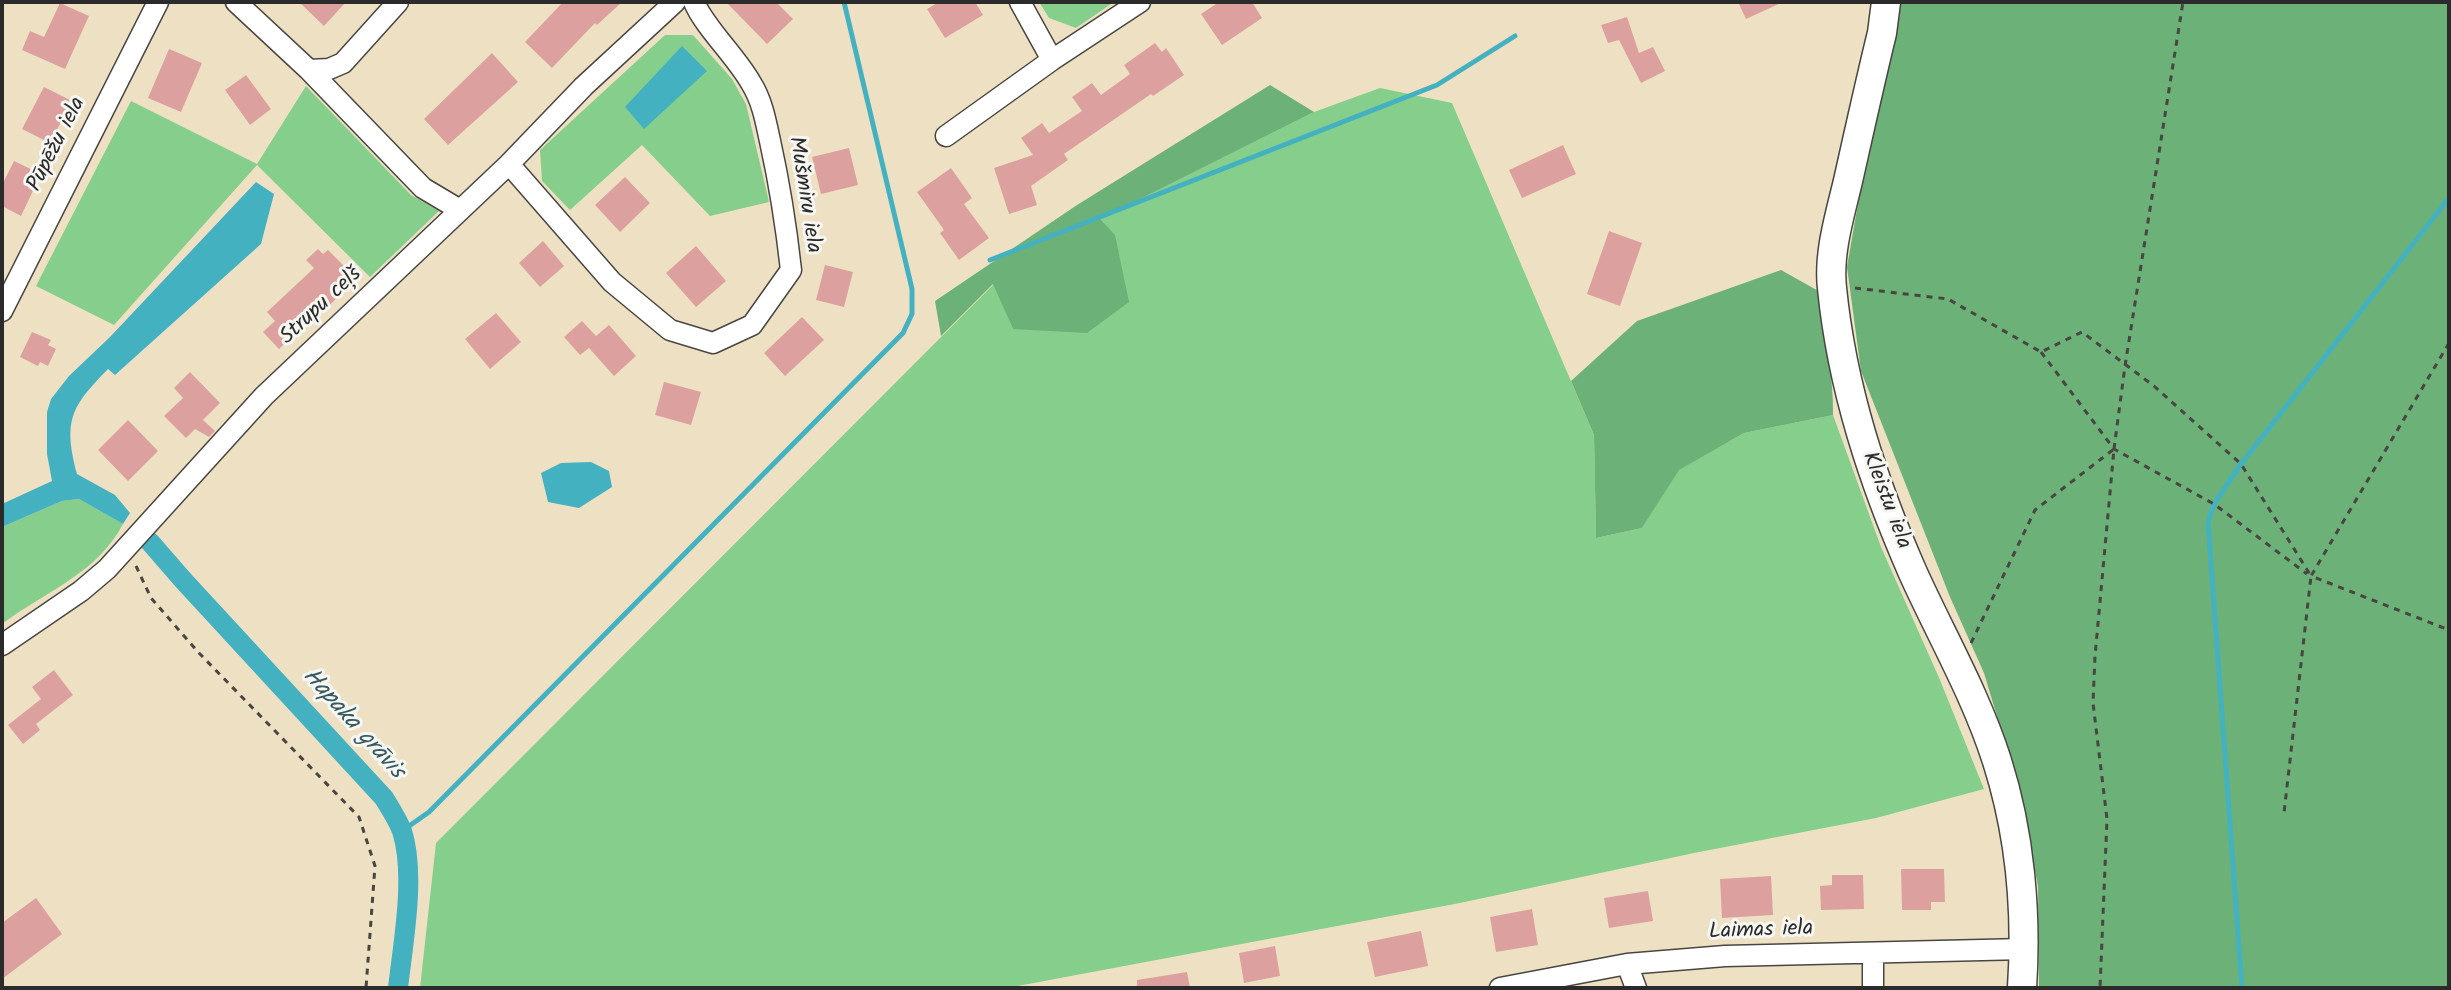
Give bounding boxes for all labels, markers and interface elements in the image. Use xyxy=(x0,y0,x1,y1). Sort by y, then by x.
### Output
street label: Pūpēžu iela xyxy=(23,93,93,197)
street label: Mušmiru iela xyxy=(781,135,825,255)
street label: Strupu ceļš xyxy=(276,262,368,352)
street label: Kleistu iela xyxy=(1854,449,1916,553)
water label: Hapaka grāvis xyxy=(295,664,409,786)
street label: Laimas iela xyxy=(1708,917,1814,947)

